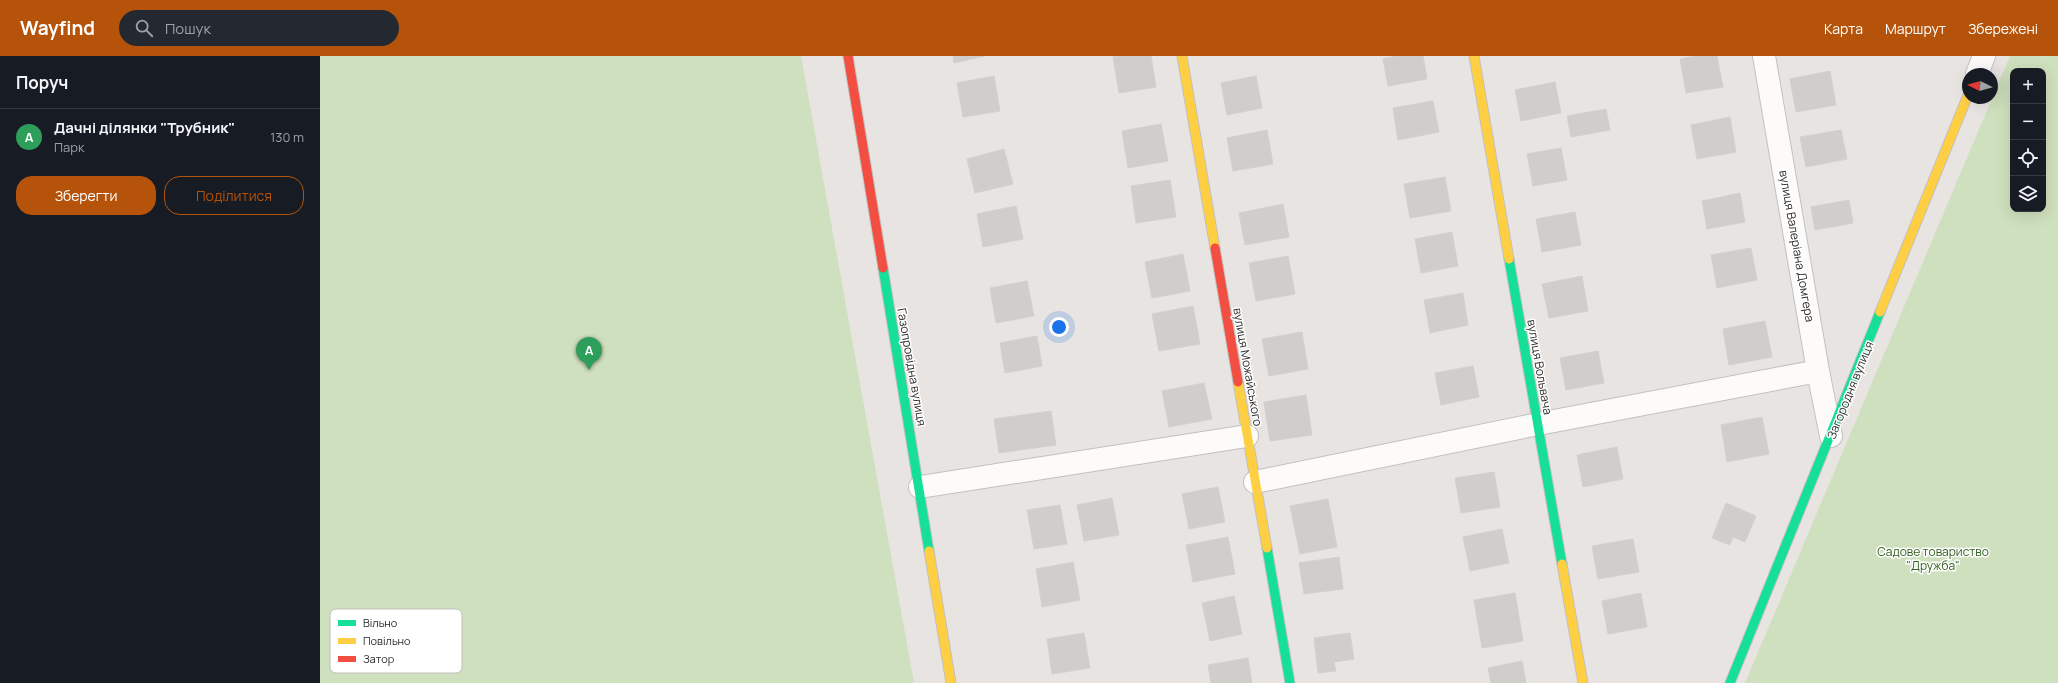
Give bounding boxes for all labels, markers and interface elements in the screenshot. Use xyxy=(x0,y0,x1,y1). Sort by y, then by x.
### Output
search box xyxy=(119,10,399,46)
text: Wayfind xyxy=(20,15,95,41)
icon: search xyxy=(133,17,155,39)
text: Пошук xyxy=(165,18,211,39)
text: Карта xyxy=(1824,19,1863,38)
text: Маршрут xyxy=(1885,19,1946,38)
text: Збережені xyxy=(1968,19,2038,38)
north arrow xyxy=(1962,68,1998,104)
map controls xyxy=(2010,68,2046,212)
button: + xyxy=(2010,68,2046,104)
text: Поруч xyxy=(16,71,68,94)
button: − xyxy=(2010,104,2046,140)
text: Дачні ділянки "Трубник" xyxy=(54,117,235,138)
text: A xyxy=(25,128,33,146)
text: 130 m xyxy=(270,128,304,146)
text: Парк xyxy=(54,138,84,156)
button: locate xyxy=(2010,140,2046,176)
street label: вулиця Валеріана Домгера xyxy=(1775,169,1819,323)
button: Зберегти xyxy=(16,176,156,215)
button: Поділитися xyxy=(164,176,304,215)
button: layers xyxy=(2010,176,2046,212)
street label: вулиця Можайського xyxy=(1229,306,1267,428)
street label: Газопровідна вулиця xyxy=(893,307,931,427)
your location xyxy=(1049,317,1069,337)
street label: вулиця Вольвача xyxy=(1523,318,1557,416)
pin: A xyxy=(576,337,602,370)
street label: Загородня вулиця xyxy=(1823,339,1877,441)
park label: Садове товариство "Дружба" xyxy=(1877,543,1989,574)
legend xyxy=(330,609,462,673)
text: Вільно xyxy=(363,615,398,630)
text: Повільно xyxy=(363,633,411,648)
text: Затор xyxy=(363,651,395,666)

